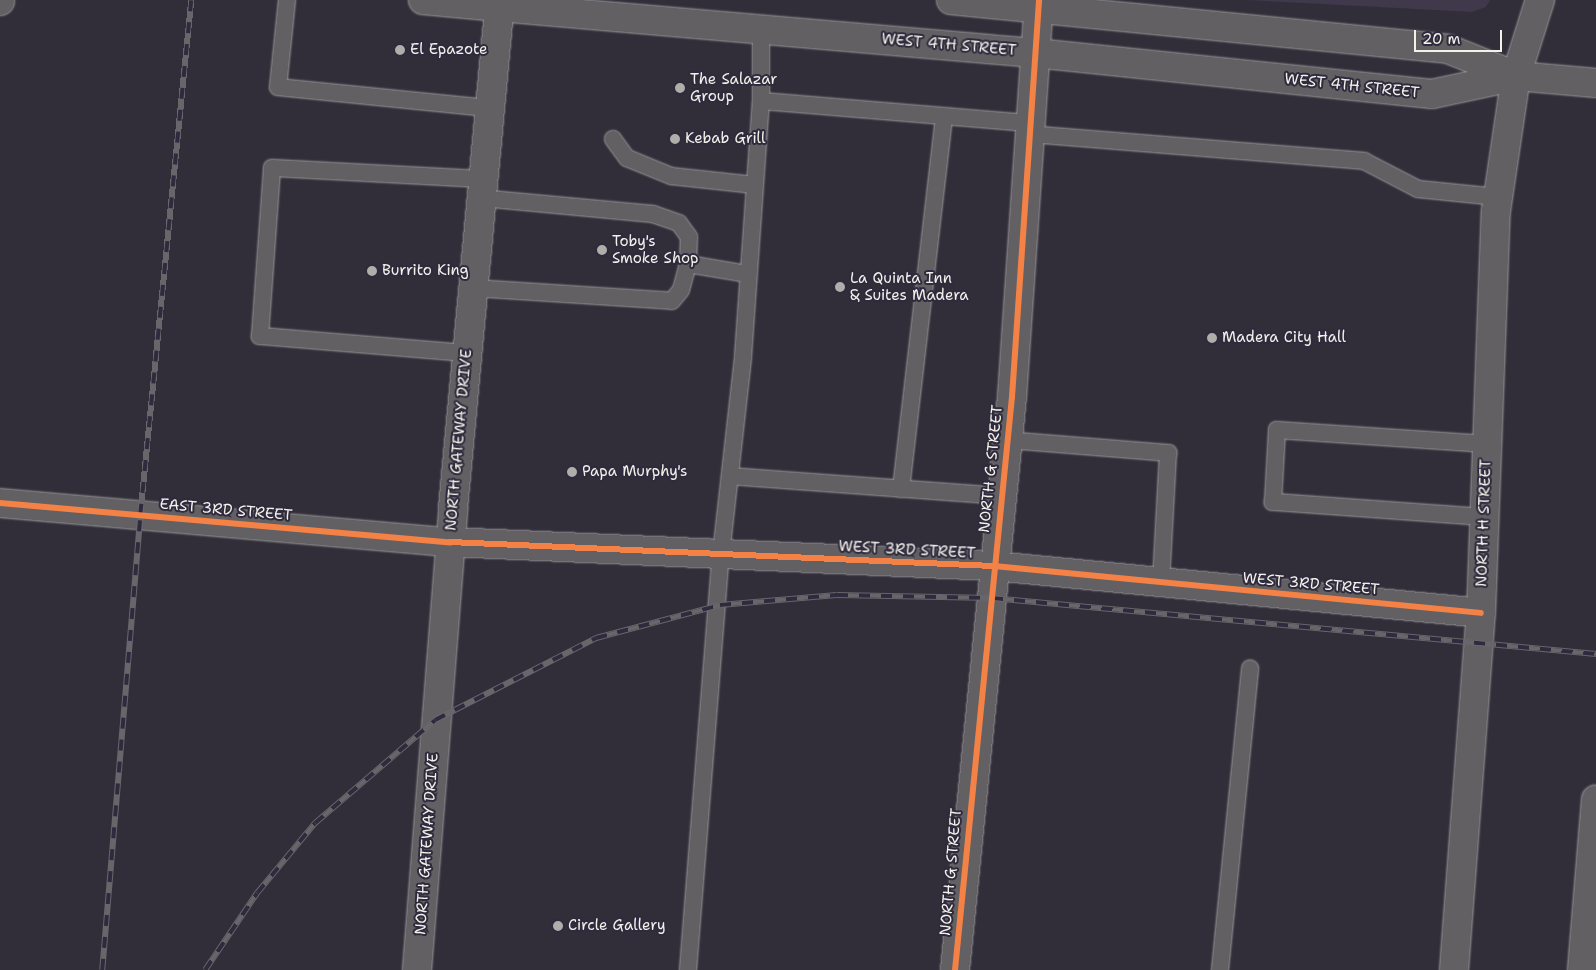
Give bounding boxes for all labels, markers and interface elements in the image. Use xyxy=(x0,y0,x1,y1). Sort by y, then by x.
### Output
scale bar xyxy=(1416,20,1504,52)
text: 20 m xyxy=(1422,29,1461,49)
street label: WEST 4TH STREET xyxy=(881,30,1017,60)
place label: El Epazote xyxy=(410,41,488,59)
marker: El Epazote xyxy=(394,44,406,56)
place label: The Salazar Group xyxy=(690,70,777,105)
street label: WEST 4TH STREET xyxy=(1284,70,1420,102)
marker: The Salazar Group xyxy=(674,82,686,94)
place label: Kebab Grill xyxy=(685,130,766,148)
marker: Kebab Grill xyxy=(669,133,681,145)
place label: Toby's Smoke Shop xyxy=(612,232,699,267)
marker: Toby's Smoke Shop xyxy=(596,244,608,256)
place label: Burrito King xyxy=(382,262,469,280)
marker: Burrito King xyxy=(366,265,378,277)
place label: La Quinta Inn & Suites Madera xyxy=(850,269,969,304)
marker: La Quinta Inn & Suites Madera xyxy=(834,281,846,293)
place label: Madera City Hall xyxy=(1222,329,1346,347)
marker: Madera City Hall xyxy=(1206,332,1218,344)
street label: NORTH GATEWAY DRIVE xyxy=(442,348,476,532)
street label: NORTH G STREET xyxy=(975,404,1007,534)
street label: NORTH H STREET xyxy=(1473,459,1495,587)
place label: Papa Murphy's xyxy=(582,463,688,481)
marker: Papa Murphy's xyxy=(566,466,578,478)
street label: EAST 3RD STREET xyxy=(159,495,293,525)
street label: WEST 3RD STREET xyxy=(838,537,976,563)
street label: WEST 3RD STREET xyxy=(1242,569,1380,599)
street label: NORTH GATEWAY DRIVE xyxy=(412,752,442,936)
street label: NORTH G STREET xyxy=(936,807,966,937)
place label: Circle Gallery xyxy=(568,917,666,935)
marker: Circle Gallery xyxy=(552,920,564,932)

